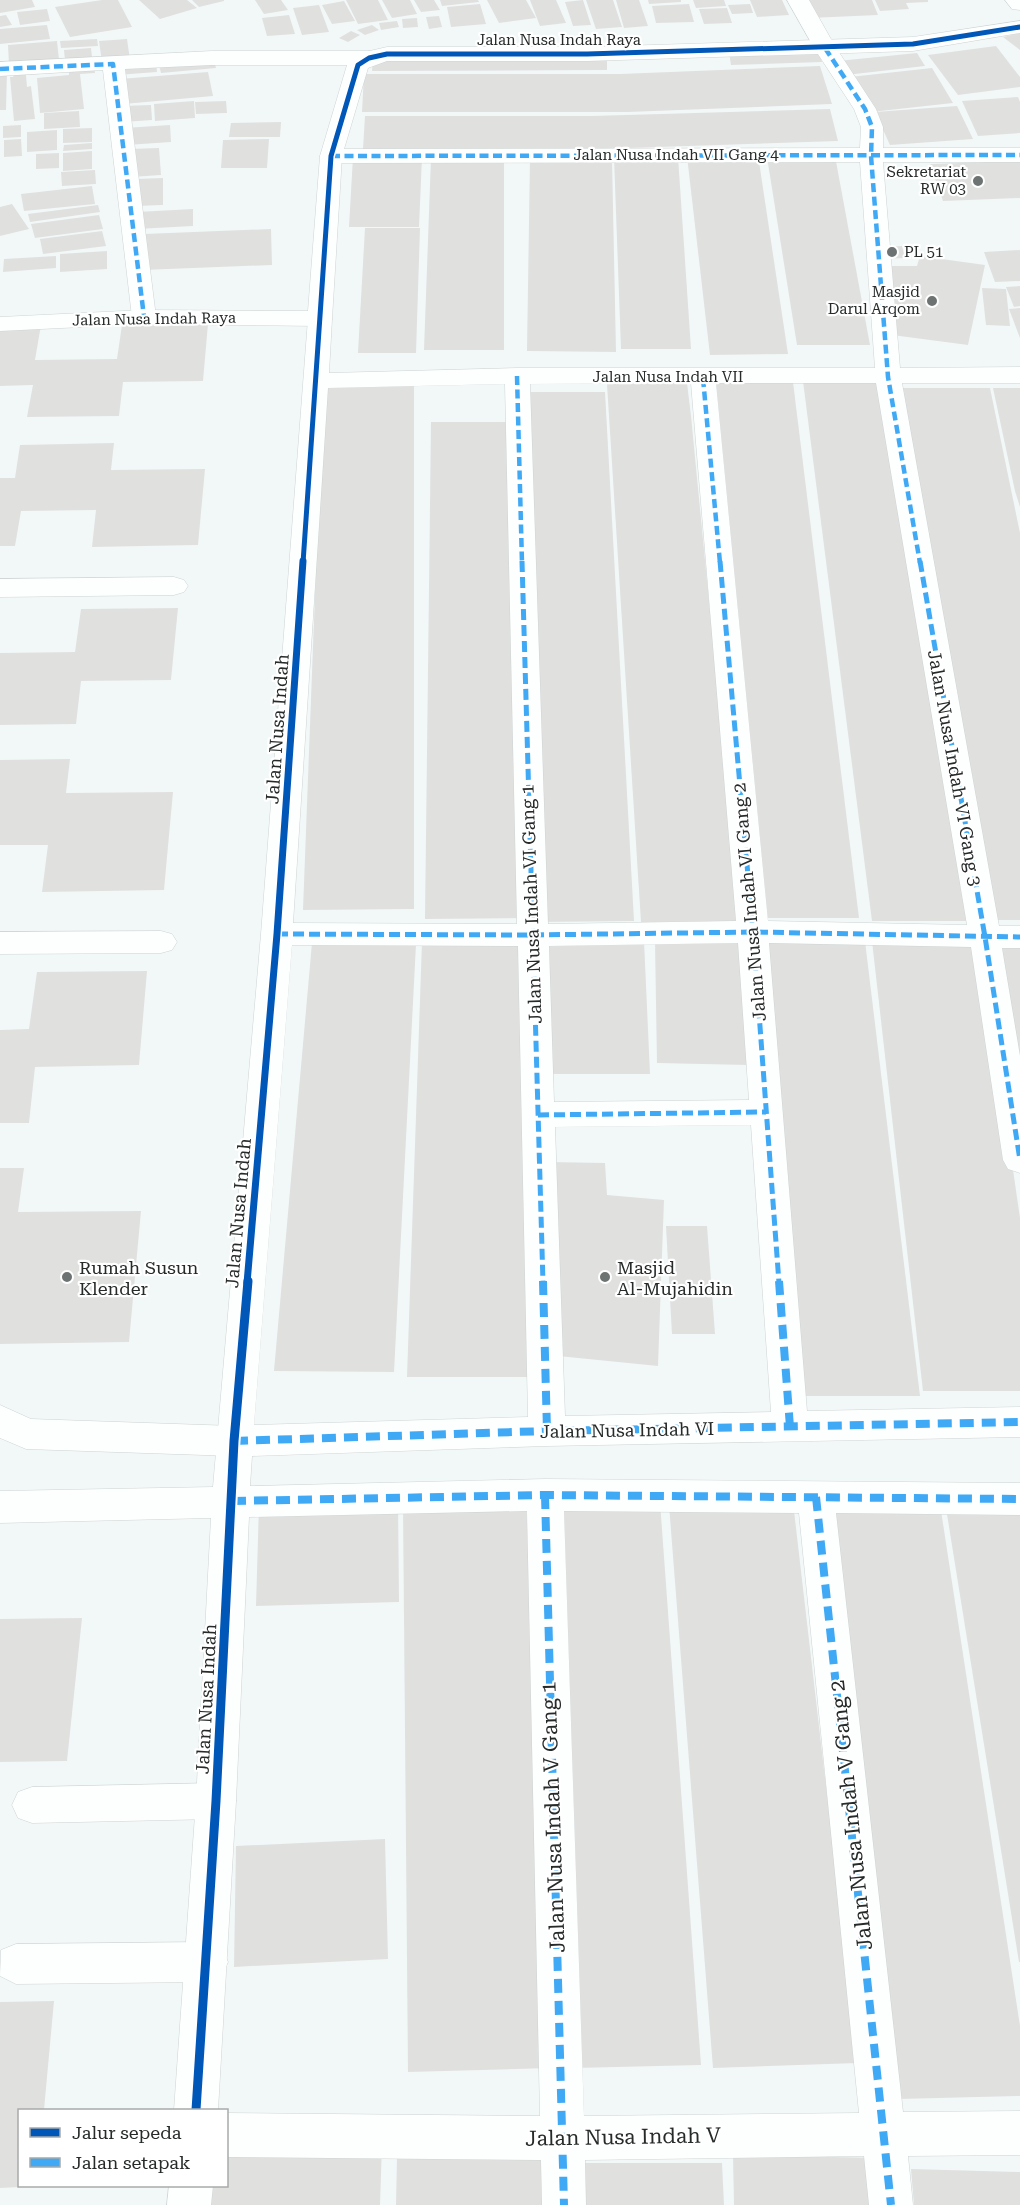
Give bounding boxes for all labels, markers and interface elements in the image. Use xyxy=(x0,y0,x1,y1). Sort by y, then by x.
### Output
street label: Jalan Nusa Indah Raya xyxy=(477,31,641,49)
street label: Jalan Nusa Indah VII Gang 4 xyxy=(573,146,779,164)
place label: Sekretariat RW 03 xyxy=(886,163,966,198)
marker: Sekretariat RW 03 xyxy=(971,174,985,188)
place label: PL 51 xyxy=(904,243,943,261)
marker: PL 51 xyxy=(885,245,899,259)
place label: Masjid Darul Arqom xyxy=(828,283,920,318)
marker: Masjid Darul Arqom xyxy=(925,294,939,308)
street label: Jalan Nusa Indah Raya xyxy=(72,309,236,329)
street label: Jalan Nusa Indah VII xyxy=(593,368,743,386)
street label: Jalan Nusa Indah VI Gang 3 xyxy=(924,648,986,888)
street label: Jalan Nusa Indah xyxy=(261,653,293,805)
street label: Jalan Nusa Indah VI Gang 2 xyxy=(728,782,770,1022)
street label: Jalan Nusa Indah VI Gang 1 xyxy=(516,784,546,1024)
street label: Jalan Nusa Indah xyxy=(221,1137,255,1289)
place label: Rumah Susun Klender xyxy=(79,1257,199,1299)
place label: Masjid Al-Mujahidin xyxy=(617,1257,733,1299)
marker: Rumah Susun Klender xyxy=(60,1270,74,1284)
marker: Masjid Al-Mujahidin xyxy=(598,1270,612,1284)
street label: Jalan Nusa Indah VI xyxy=(540,1418,714,1442)
street label: Jalan Nusa Indah xyxy=(192,1623,220,1775)
street label: Jalan Nusa Indah V Gang 2 xyxy=(825,1679,877,1951)
street label: Jalan Nusa Indah V Gang 1 xyxy=(536,1681,570,1953)
legend xyxy=(18,2109,228,2187)
text: Jalur sepeda xyxy=(72,2122,182,2143)
street label: Jalan Nusa Indah V xyxy=(525,2123,721,2151)
text: Jalan setapak xyxy=(72,2152,190,2173)

